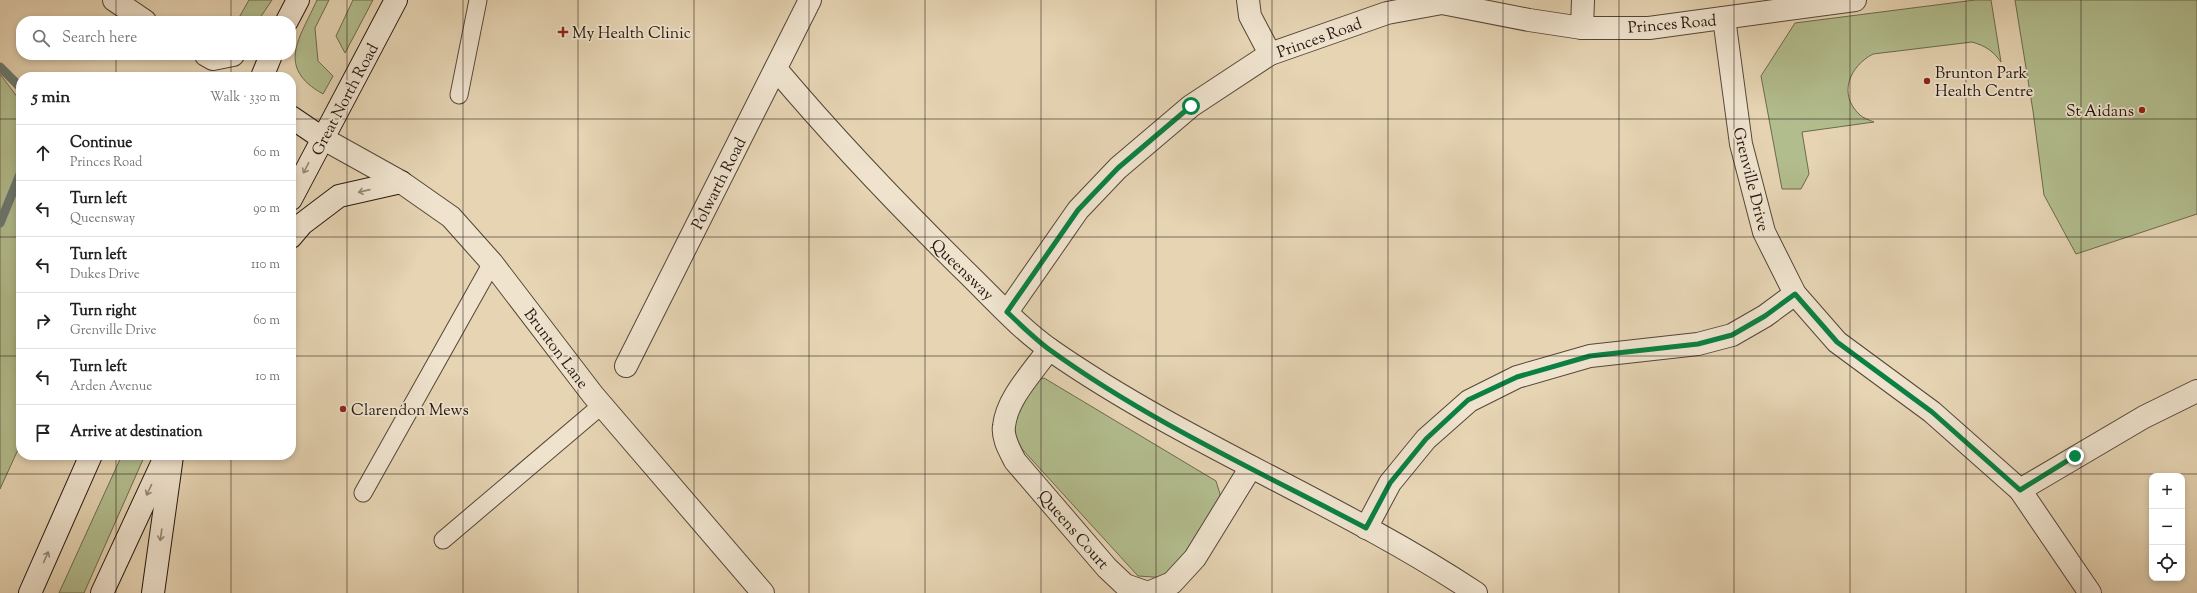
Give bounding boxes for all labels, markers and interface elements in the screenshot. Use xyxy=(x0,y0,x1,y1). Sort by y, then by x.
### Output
street label: Princes Road xyxy=(1627,10,1718,41)
street label: Princes Road xyxy=(1274,13,1366,65)
search box xyxy=(16,16,296,60)
place label: My Health Clinic xyxy=(572,23,691,46)
marker: My Health Clinic xyxy=(557,26,569,38)
icon: search xyxy=(30,27,52,49)
text: Search here xyxy=(62,28,137,49)
street label: Great North Road xyxy=(307,40,386,160)
place label: Brunton Park Health Centre xyxy=(1935,63,2033,104)
marker: Brunton Park Health Centre xyxy=(1922,76,1932,86)
text: 5 min xyxy=(32,86,70,110)
text: Walk · 330 m xyxy=(210,89,280,107)
route start xyxy=(1182,97,1200,115)
place label: St Aidans xyxy=(2066,101,2134,124)
marker: St Aidans xyxy=(2137,105,2147,115)
street label: Grenville Drive xyxy=(1726,125,1774,234)
text: Continue xyxy=(70,133,132,154)
street label: Polwarth Road xyxy=(687,134,753,234)
icon: ahead xyxy=(32,142,54,164)
text: 60 m xyxy=(253,144,280,162)
text: Princes Road xyxy=(70,154,142,172)
one-way arrow xyxy=(302,162,310,174)
one-way arrow xyxy=(357,188,370,196)
text: Turn left xyxy=(70,189,127,210)
icon: left xyxy=(32,198,54,220)
text: 90 m xyxy=(253,200,280,218)
text: Queensway xyxy=(70,210,135,228)
street label: Queensway xyxy=(924,235,998,307)
text: Turn left xyxy=(70,245,127,266)
icon: left xyxy=(32,254,54,276)
text: 110 m xyxy=(251,256,280,274)
text: Dukes Drive xyxy=(70,266,140,284)
text: Turn right xyxy=(70,301,136,322)
street label: Brunton Lane xyxy=(517,304,593,395)
icon: right xyxy=(32,310,54,332)
text: 60 m xyxy=(253,312,280,330)
text: Grenville Drive xyxy=(70,322,157,340)
text: Turn left xyxy=(70,357,127,378)
icon: left xyxy=(32,366,54,388)
text: 10 m xyxy=(255,368,280,386)
text: Arden Avenue xyxy=(70,378,152,396)
place label: Clarendon Mews xyxy=(351,400,469,423)
marker: Clarendon Mews xyxy=(338,404,348,414)
icon: arrive xyxy=(32,422,54,444)
text: Arrive at destination xyxy=(70,422,203,443)
route end xyxy=(2066,447,2084,465)
map controls xyxy=(2149,473,2185,581)
button: + xyxy=(2149,473,2185,509)
one-way arrow xyxy=(145,484,152,496)
street label: Queens Court xyxy=(1031,486,1113,576)
button: − xyxy=(2149,509,2185,545)
one-way arrow xyxy=(157,528,165,541)
button: locate xyxy=(2149,545,2185,581)
one-way arrow xyxy=(43,552,50,564)

